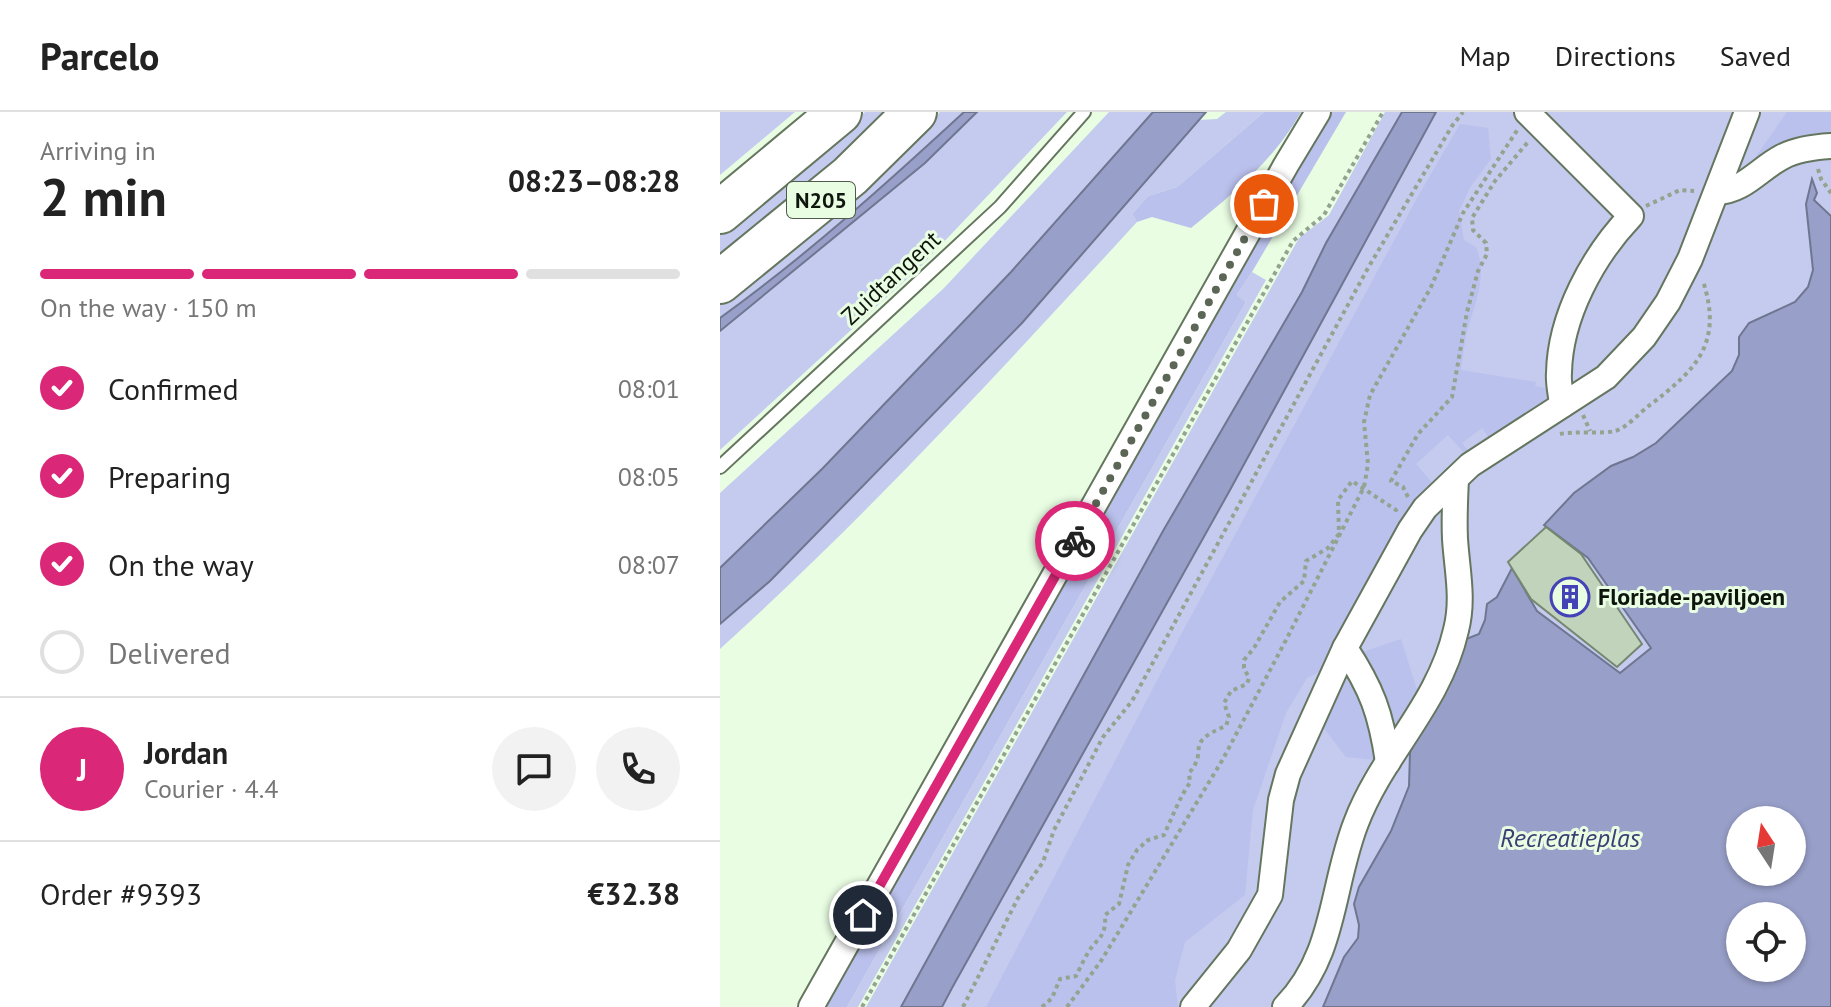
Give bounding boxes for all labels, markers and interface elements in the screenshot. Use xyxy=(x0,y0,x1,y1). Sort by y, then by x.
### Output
text: Parcelo xyxy=(40,31,160,80)
text: Map xyxy=(1460,37,1511,74)
text: Directions xyxy=(1555,37,1676,74)
text: Saved xyxy=(1720,37,1791,74)
text: Arriving in xyxy=(40,134,156,167)
text: 08:23–08:28 xyxy=(508,161,680,200)
text: 2 min xyxy=(40,163,167,230)
pin xyxy=(1230,170,1298,238)
road number: N205 xyxy=(787,182,855,218)
icon: bag xyxy=(1242,182,1286,226)
street label: Zuidtangent xyxy=(835,224,947,331)
text: On the way · 150 m xyxy=(40,291,257,324)
icon: check xyxy=(40,366,84,410)
text: Confirmed xyxy=(108,369,239,408)
text: 08:01 xyxy=(618,372,680,405)
icon: check xyxy=(40,454,84,498)
text: Preparing xyxy=(108,457,231,496)
text: 08:05 xyxy=(618,460,680,493)
courier xyxy=(1035,501,1115,581)
icon: bike xyxy=(1053,519,1097,563)
icon: check xyxy=(40,542,84,586)
text: On the way xyxy=(108,545,254,584)
text: 08:07 xyxy=(618,548,680,581)
building icon: Floriade-paviljoen xyxy=(1549,576,1591,618)
place label: Floriade-paviljoen xyxy=(1598,581,1785,612)
text: Delivered xyxy=(108,633,231,672)
button: chat xyxy=(492,727,576,811)
button: phone xyxy=(596,727,680,811)
text: Jordan xyxy=(144,733,228,772)
text: J xyxy=(77,750,87,789)
text: Courier · 4.4 xyxy=(144,772,278,805)
north arrow xyxy=(1726,806,1806,886)
map controls xyxy=(1726,806,1806,982)
water label: Recreatieplas xyxy=(1500,821,1641,854)
text: Order #9393 xyxy=(40,874,202,913)
text: €32.38 xyxy=(588,874,680,913)
pin xyxy=(829,881,897,949)
icon: home xyxy=(841,893,885,937)
button: locate xyxy=(1726,902,1806,982)

